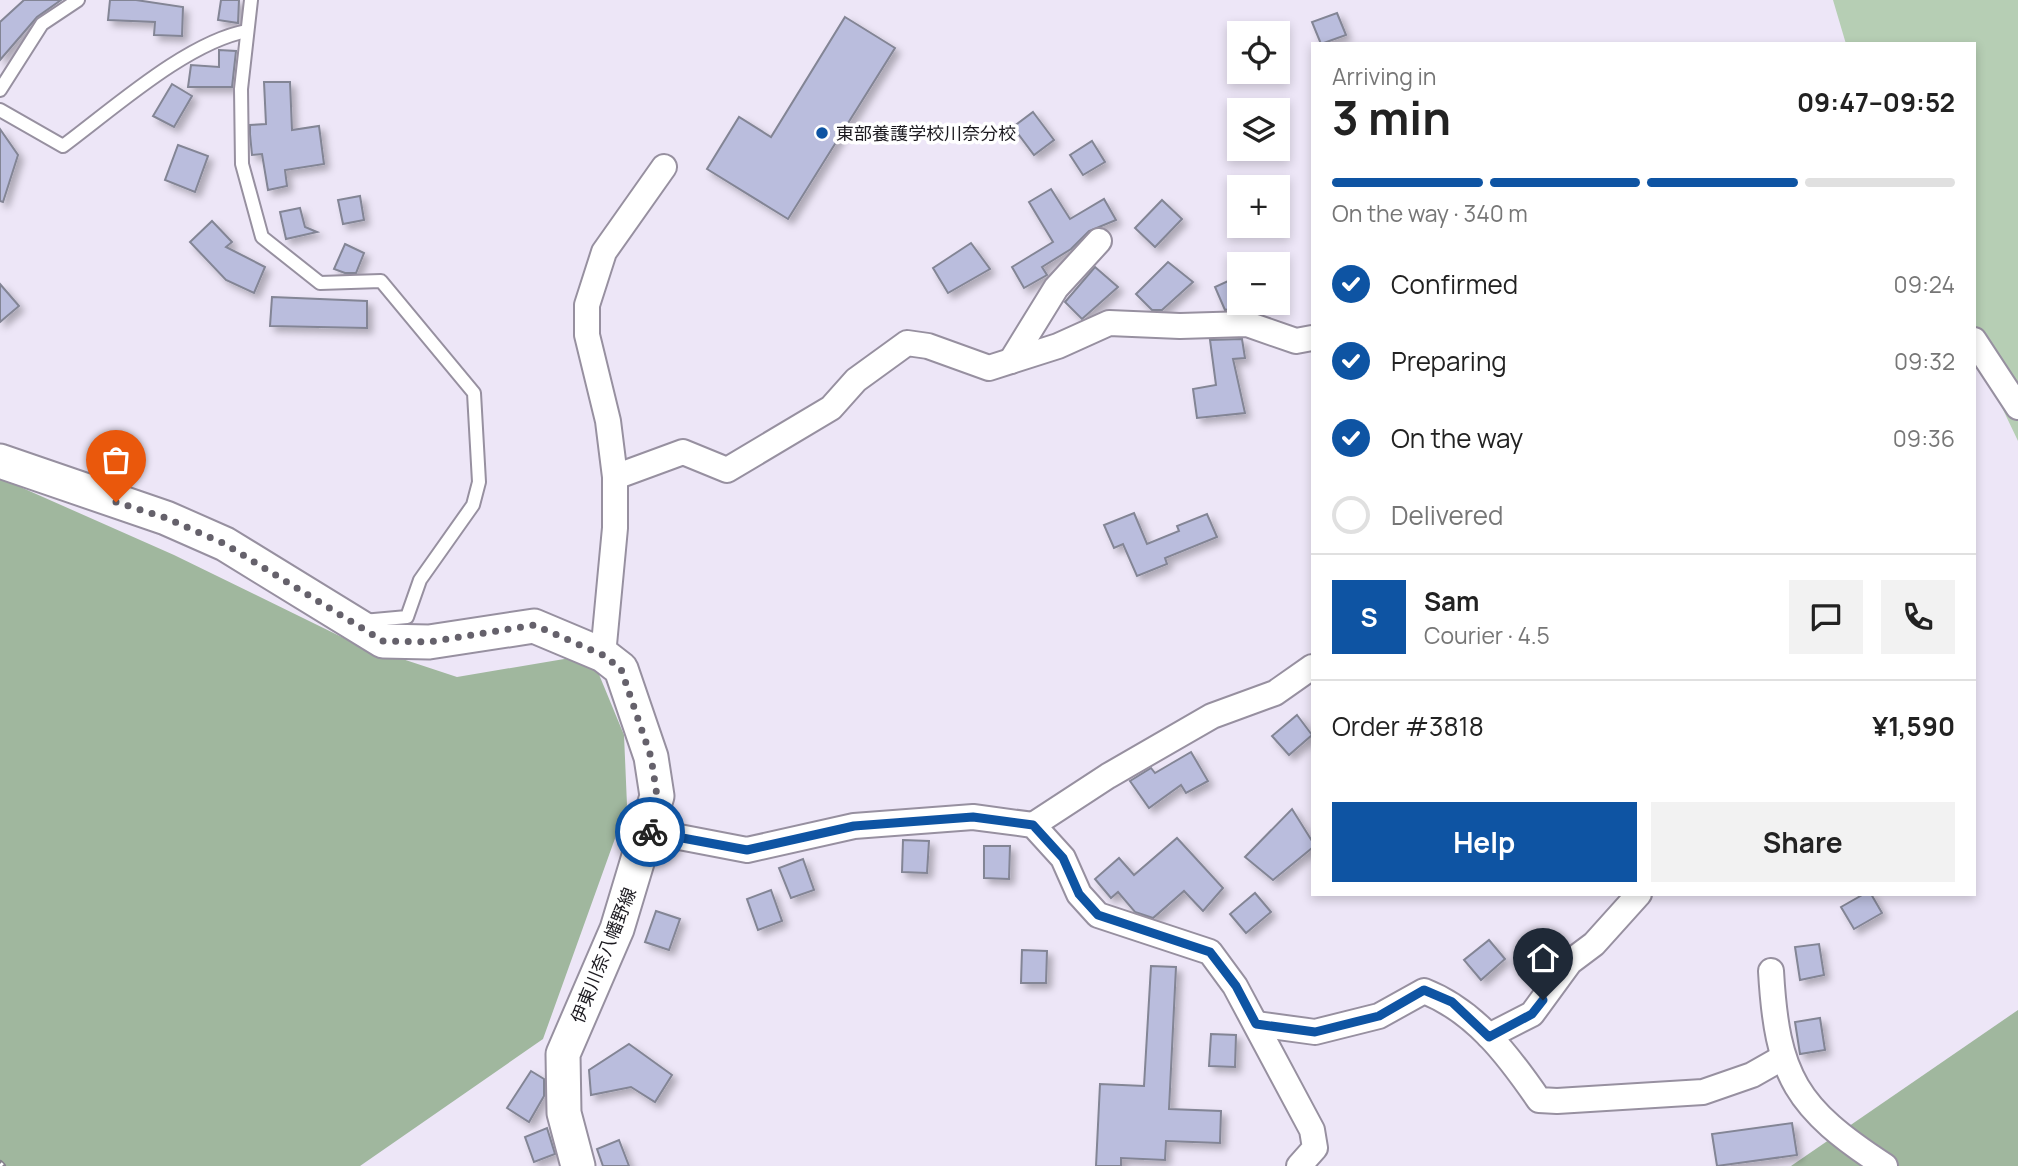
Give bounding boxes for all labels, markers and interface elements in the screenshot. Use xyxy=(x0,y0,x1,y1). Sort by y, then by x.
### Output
map controls xyxy=(1227,21,1290,315)
button: locate xyxy=(1227,21,1290,84)
text: Arriving in xyxy=(1332,60,1437,92)
text: 09:47–09:52 xyxy=(1797,84,1955,120)
text: 3 min xyxy=(1332,86,1451,149)
button: layers xyxy=(1227,98,1290,161)
place label: 東部養護学校川奈分校 xyxy=(836,121,1016,145)
marker: 東部養護学校川奈分校 xyxy=(814,125,830,141)
button: + xyxy=(1227,175,1290,238)
text: On the way · 340 m xyxy=(1332,197,1528,229)
button: − xyxy=(1227,252,1290,315)
icon: check xyxy=(1332,265,1370,303)
text: Confirmed xyxy=(1391,266,1518,302)
text: 09:24 xyxy=(1894,268,1955,300)
icon: check xyxy=(1332,342,1370,380)
text: Preparing xyxy=(1391,343,1507,379)
text: 09:32 xyxy=(1894,345,1955,377)
icon: check xyxy=(1332,419,1370,457)
text: On the way xyxy=(1391,420,1523,456)
text: 09:36 xyxy=(1893,422,1955,454)
pin xyxy=(86,430,146,502)
icon: bag xyxy=(97,441,135,479)
text: Delivered xyxy=(1391,497,1503,533)
button: chat xyxy=(1789,580,1863,654)
button: phone xyxy=(1881,580,1955,654)
text: Sam xyxy=(1424,583,1479,619)
text: S xyxy=(1360,599,1378,635)
text: Courier · 4.5 xyxy=(1424,619,1550,651)
text: Order #3818 xyxy=(1332,708,1484,744)
text: ¥1,590 xyxy=(1872,708,1955,744)
courier xyxy=(615,797,685,867)
button: Help xyxy=(1332,802,1637,882)
button: Share xyxy=(1651,802,1955,882)
icon: bike xyxy=(631,813,669,851)
street label: 伊東川奈八幡野線 xyxy=(565,884,641,1026)
pin xyxy=(1513,928,1573,1000)
icon: home xyxy=(1524,939,1562,977)

